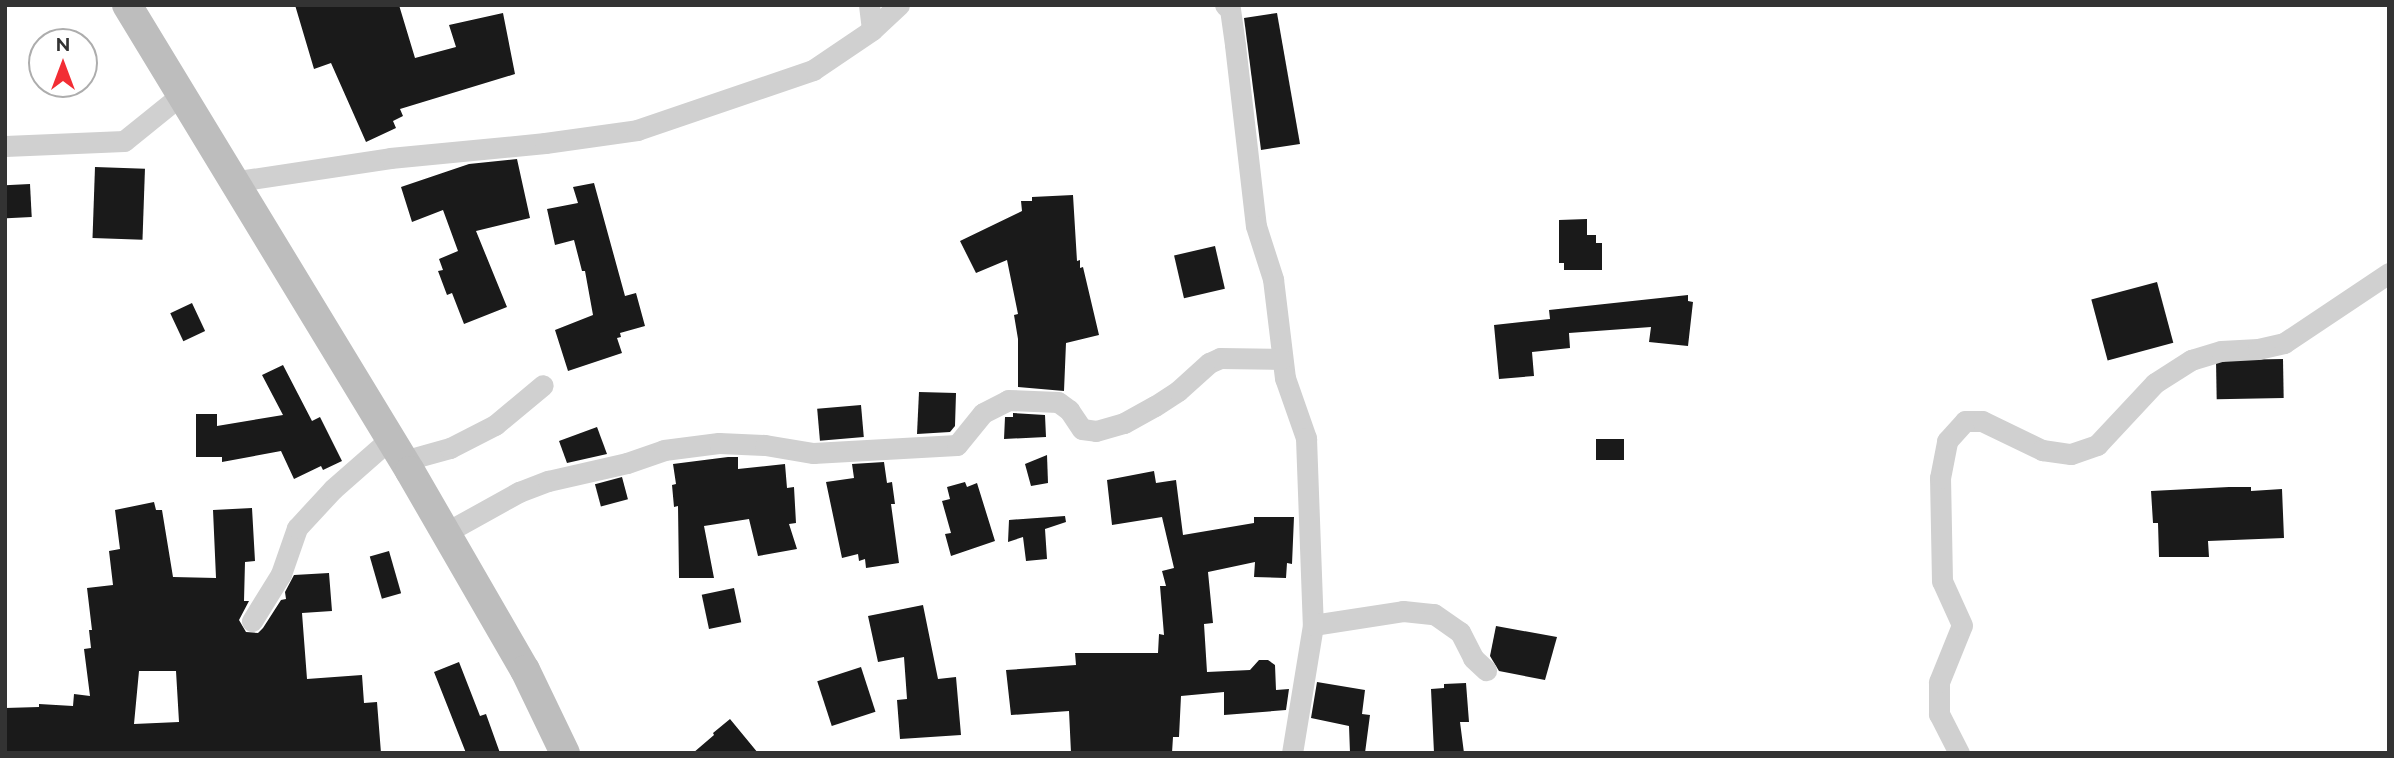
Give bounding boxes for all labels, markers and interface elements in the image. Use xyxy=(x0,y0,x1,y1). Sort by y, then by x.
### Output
north arrow xyxy=(28,28,98,98)
text: N xyxy=(56,33,70,55)

